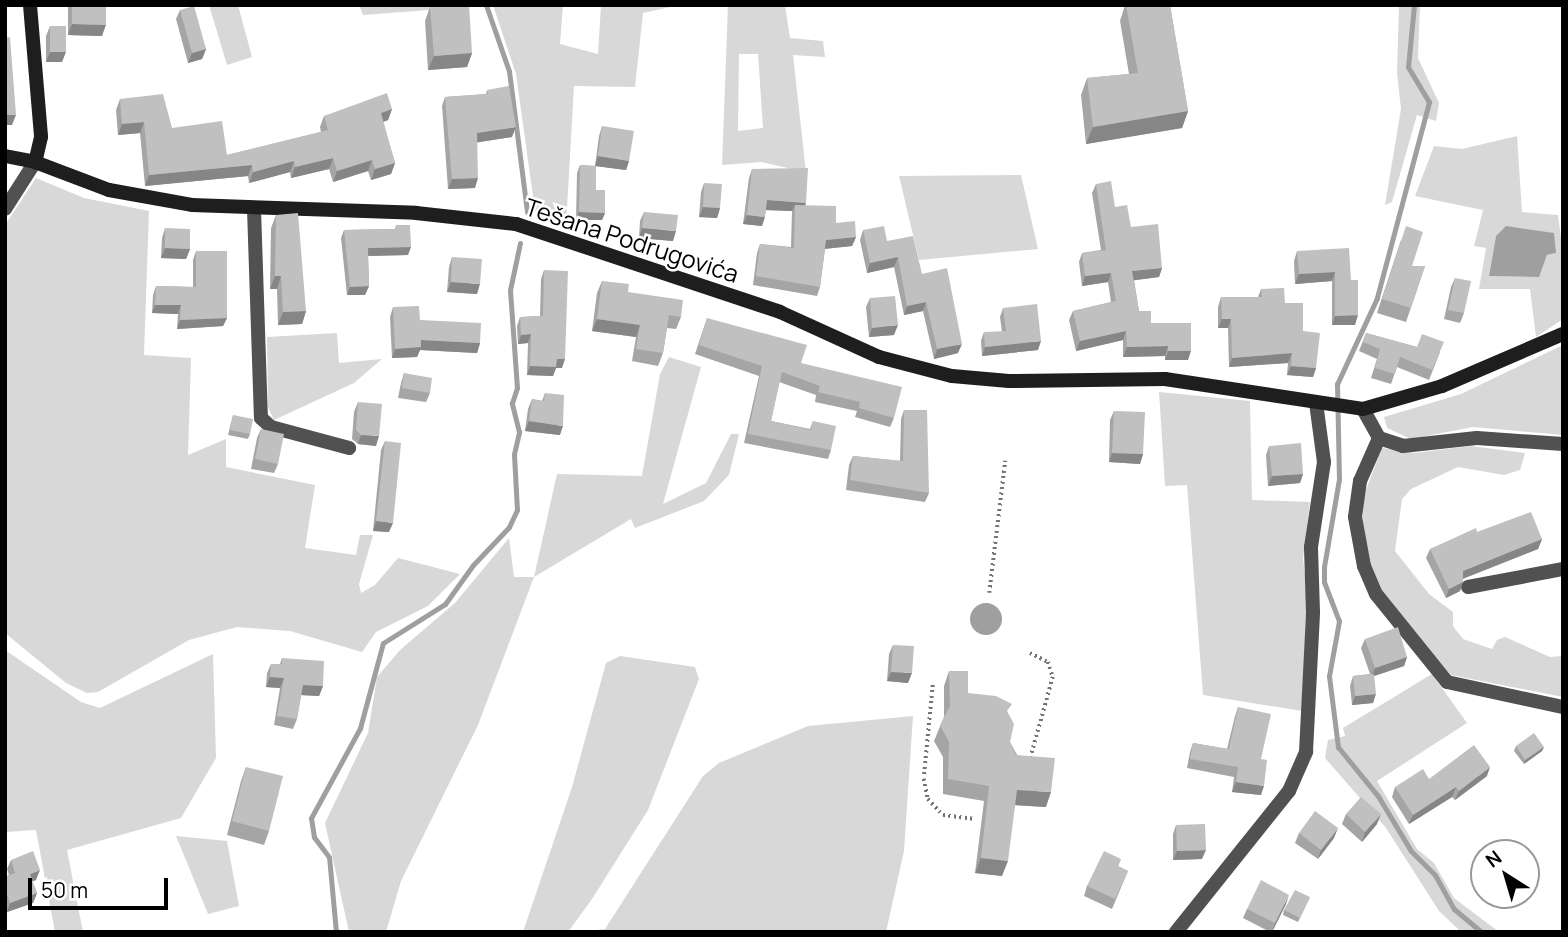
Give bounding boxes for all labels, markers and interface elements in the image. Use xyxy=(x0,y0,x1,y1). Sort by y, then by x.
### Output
street label: Tešana Podrugovića xyxy=(522,192,742,288)
north arrow xyxy=(1470,839,1540,909)
text: N xyxy=(1480,844,1507,873)
scale bar xyxy=(32,864,172,908)
text: 50 m xyxy=(41,876,88,904)

